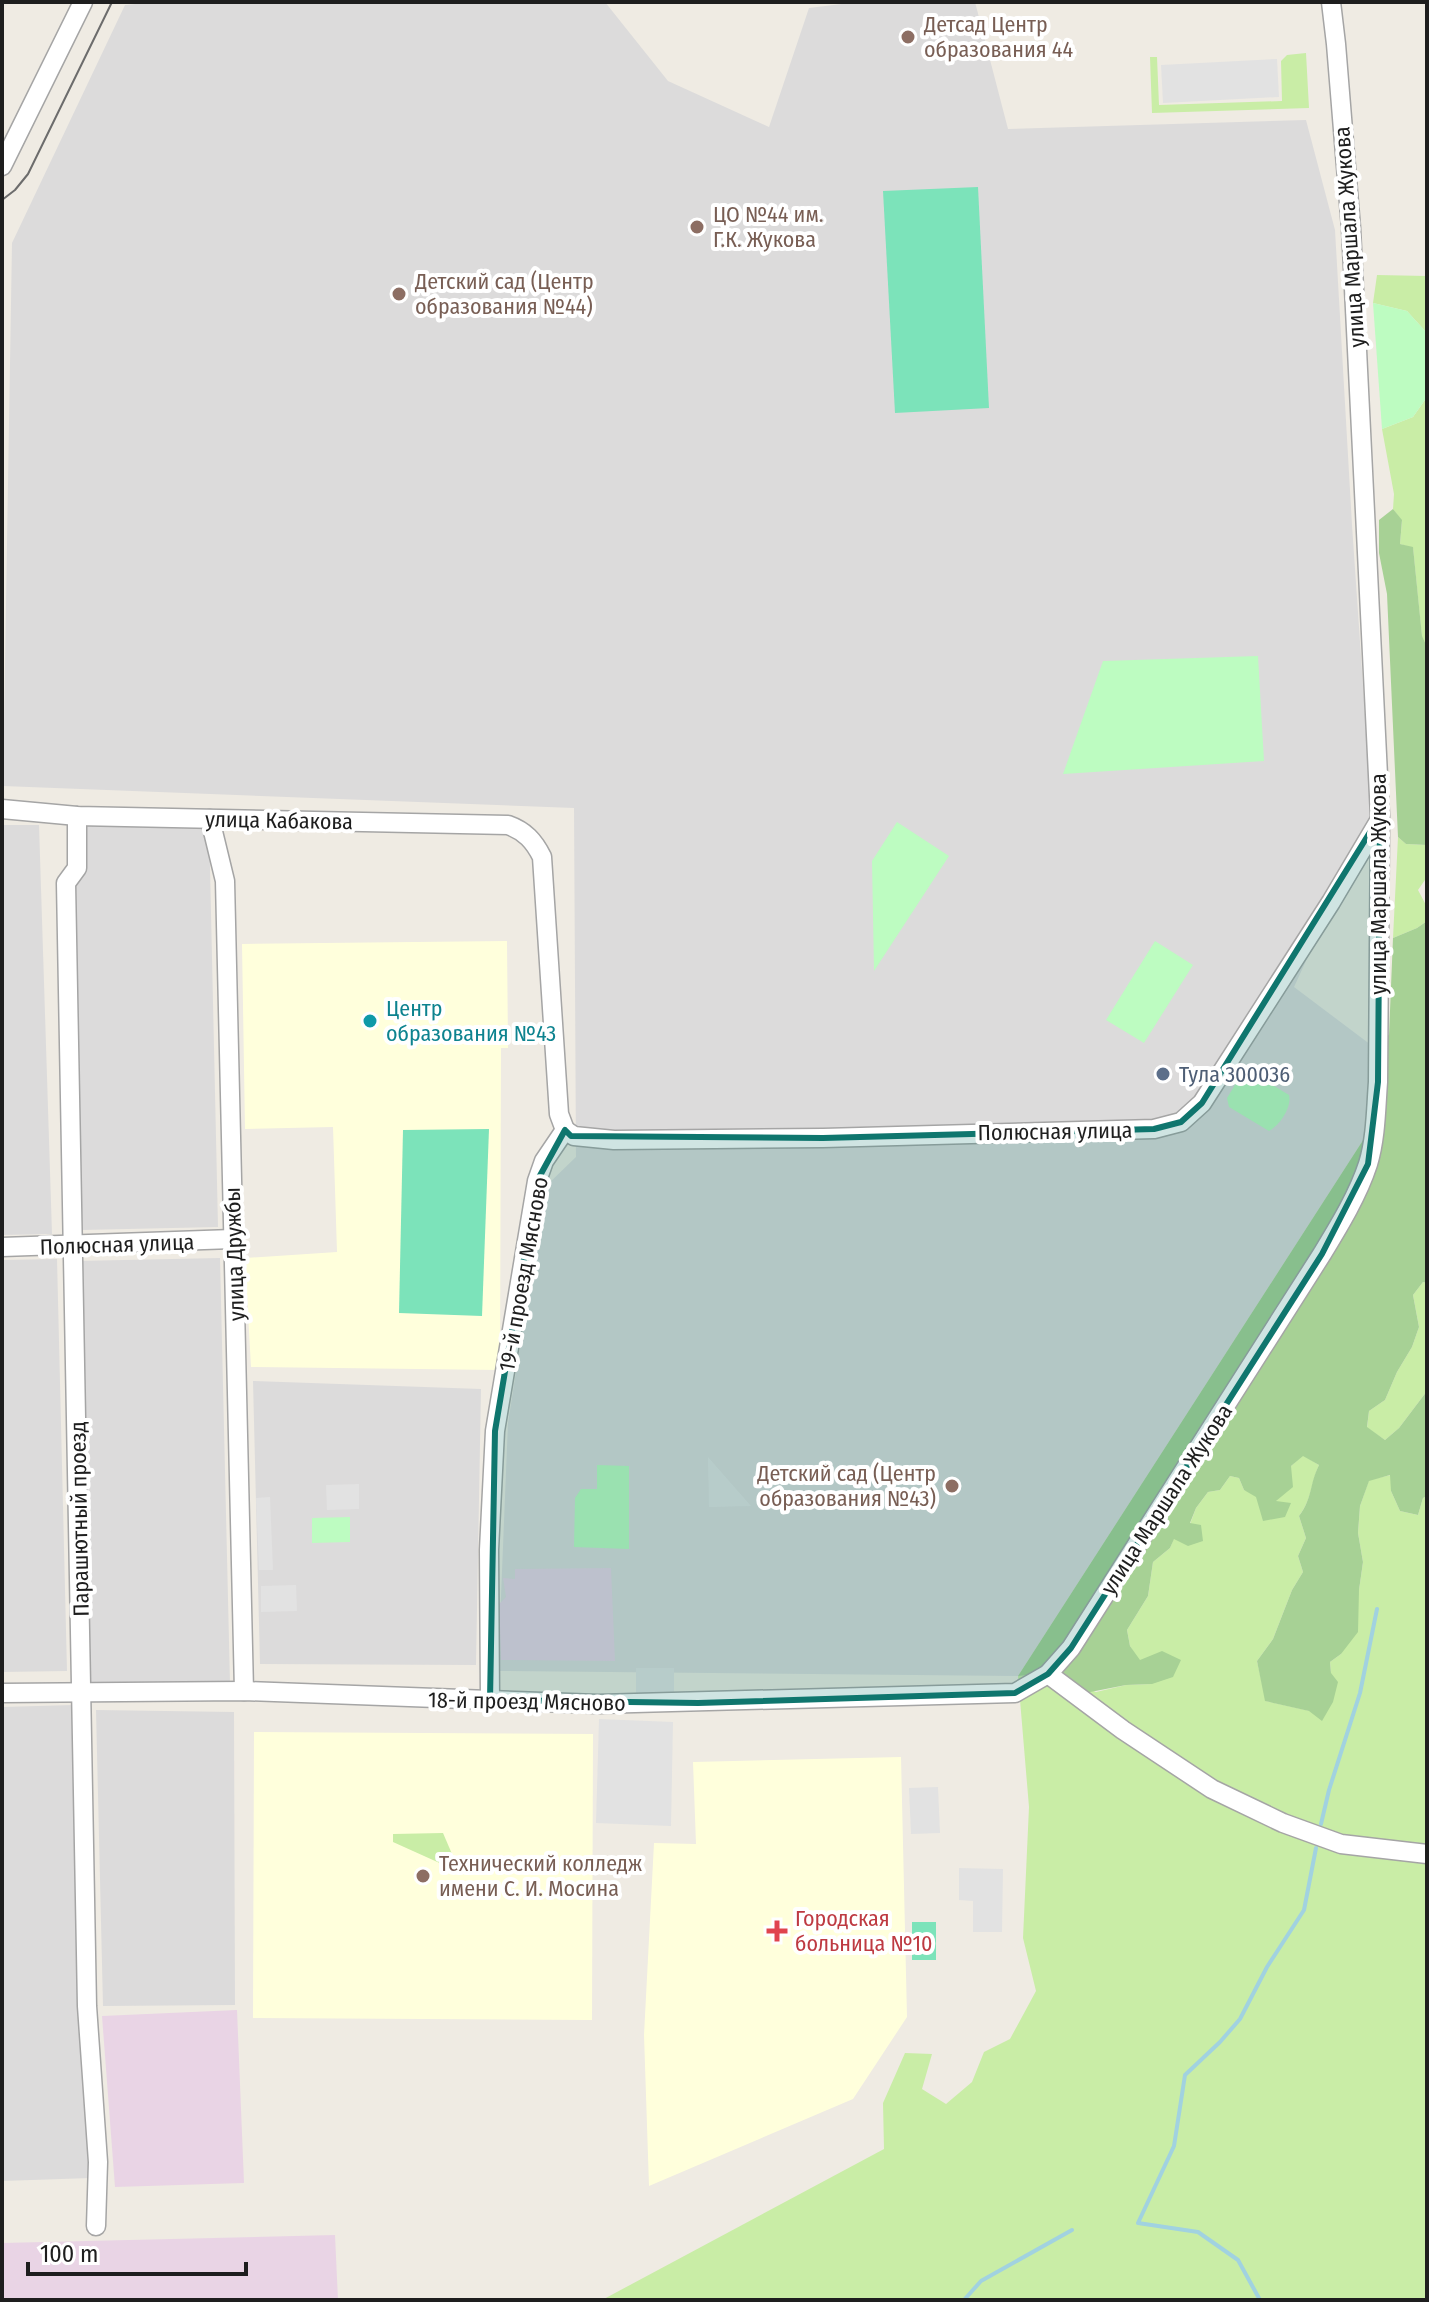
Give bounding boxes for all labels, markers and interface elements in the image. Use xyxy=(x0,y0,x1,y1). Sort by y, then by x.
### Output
place label: Детсад Центр образования 44 xyxy=(923,11,1073,63)
marker: Детсад Центр образования 44 xyxy=(899,28,917,46)
street label: улица Маршала Жукова xyxy=(1328,126,1371,348)
place label: ЦО №44 им. Г.К. Жукова xyxy=(713,201,823,253)
marker: ЦО №44 им. Г.К. Жукова xyxy=(688,218,706,236)
place label: Детский сад (Центр образования №44) xyxy=(414,268,594,320)
marker: Детский сад (Центр образования №44) xyxy=(390,285,408,303)
street label: улица Маршала Жукова xyxy=(1365,773,1392,995)
street label: улица Кабакова xyxy=(205,806,353,835)
place label: Центр образования №43 xyxy=(386,995,556,1047)
marker: Центр образования №43 xyxy=(361,1012,379,1030)
place label: Тула 300036 xyxy=(1179,1061,1290,1088)
marker: Тула 300036 xyxy=(1154,1065,1172,1083)
street label: Полюсная улица xyxy=(977,1117,1133,1146)
street label: 19-й проезд Мясново xyxy=(493,1175,554,1374)
street label: улица Дружбы xyxy=(219,1187,250,1321)
street label: Полюсная улица xyxy=(39,1228,195,1261)
street label: улица Маршала Жукова xyxy=(1095,1399,1238,1599)
street label: Парашютный проезд xyxy=(64,1421,95,1617)
place label: Детский сад (Центр образования №43) xyxy=(756,1460,936,1512)
marker: Детский сад (Центр образования №43) xyxy=(943,1477,961,1495)
street label: 18-й проезд Мясново xyxy=(428,1686,626,1717)
place label: Технический колледж имени С. И. Мосина xyxy=(439,1850,642,1902)
marker: Технический колледж имени С. И. Мосина xyxy=(414,1867,432,1885)
place label: Городская больница №10 xyxy=(795,1905,933,1957)
marker: Городская больница №10 xyxy=(766,1920,788,1942)
scale bar xyxy=(28,2226,246,2276)
text: 100 m xyxy=(40,2240,98,2268)

